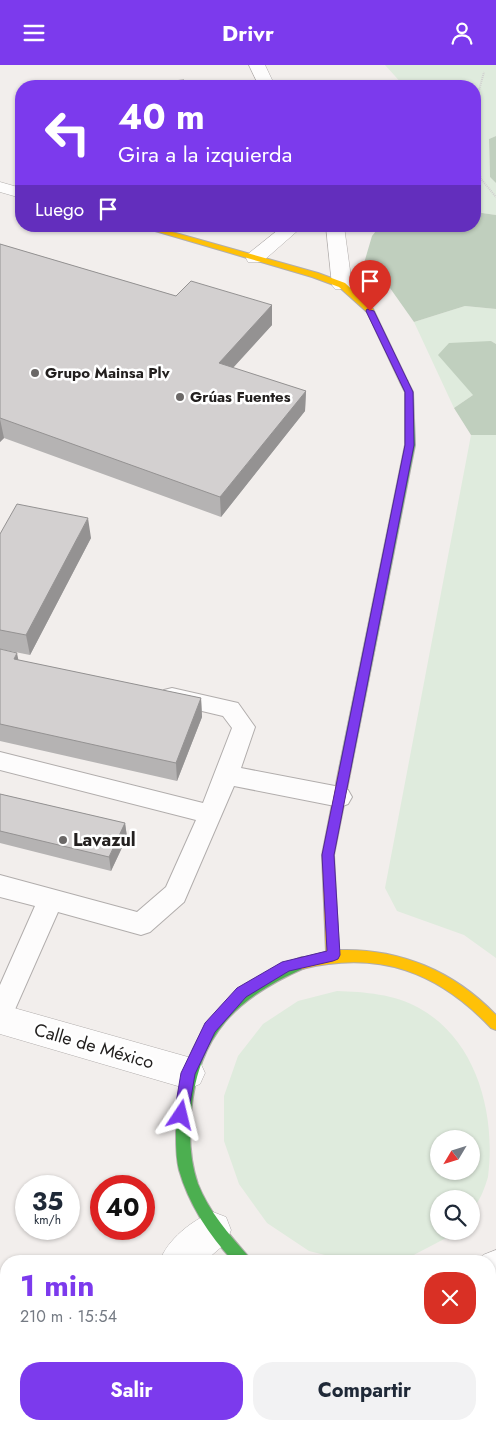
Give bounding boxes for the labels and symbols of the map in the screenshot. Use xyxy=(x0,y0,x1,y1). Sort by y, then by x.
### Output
pin xyxy=(349,260,391,311)
place label: Grupo Mainsa Plv xyxy=(45,362,170,384)
marker: Grupo Mainsa Plv xyxy=(29,367,41,379)
place label: Grúas Fuentes xyxy=(190,386,291,408)
marker: Grúas Fuentes xyxy=(174,391,186,403)
place label: Lavazul xyxy=(73,827,136,853)
marker: Lavazul xyxy=(57,834,69,846)
street label: Calle de México xyxy=(31,1016,157,1076)
position arrow xyxy=(154,1088,206,1140)
north arrow xyxy=(430,1130,480,1180)
speed limit sign: 40 xyxy=(90,1175,155,1240)

